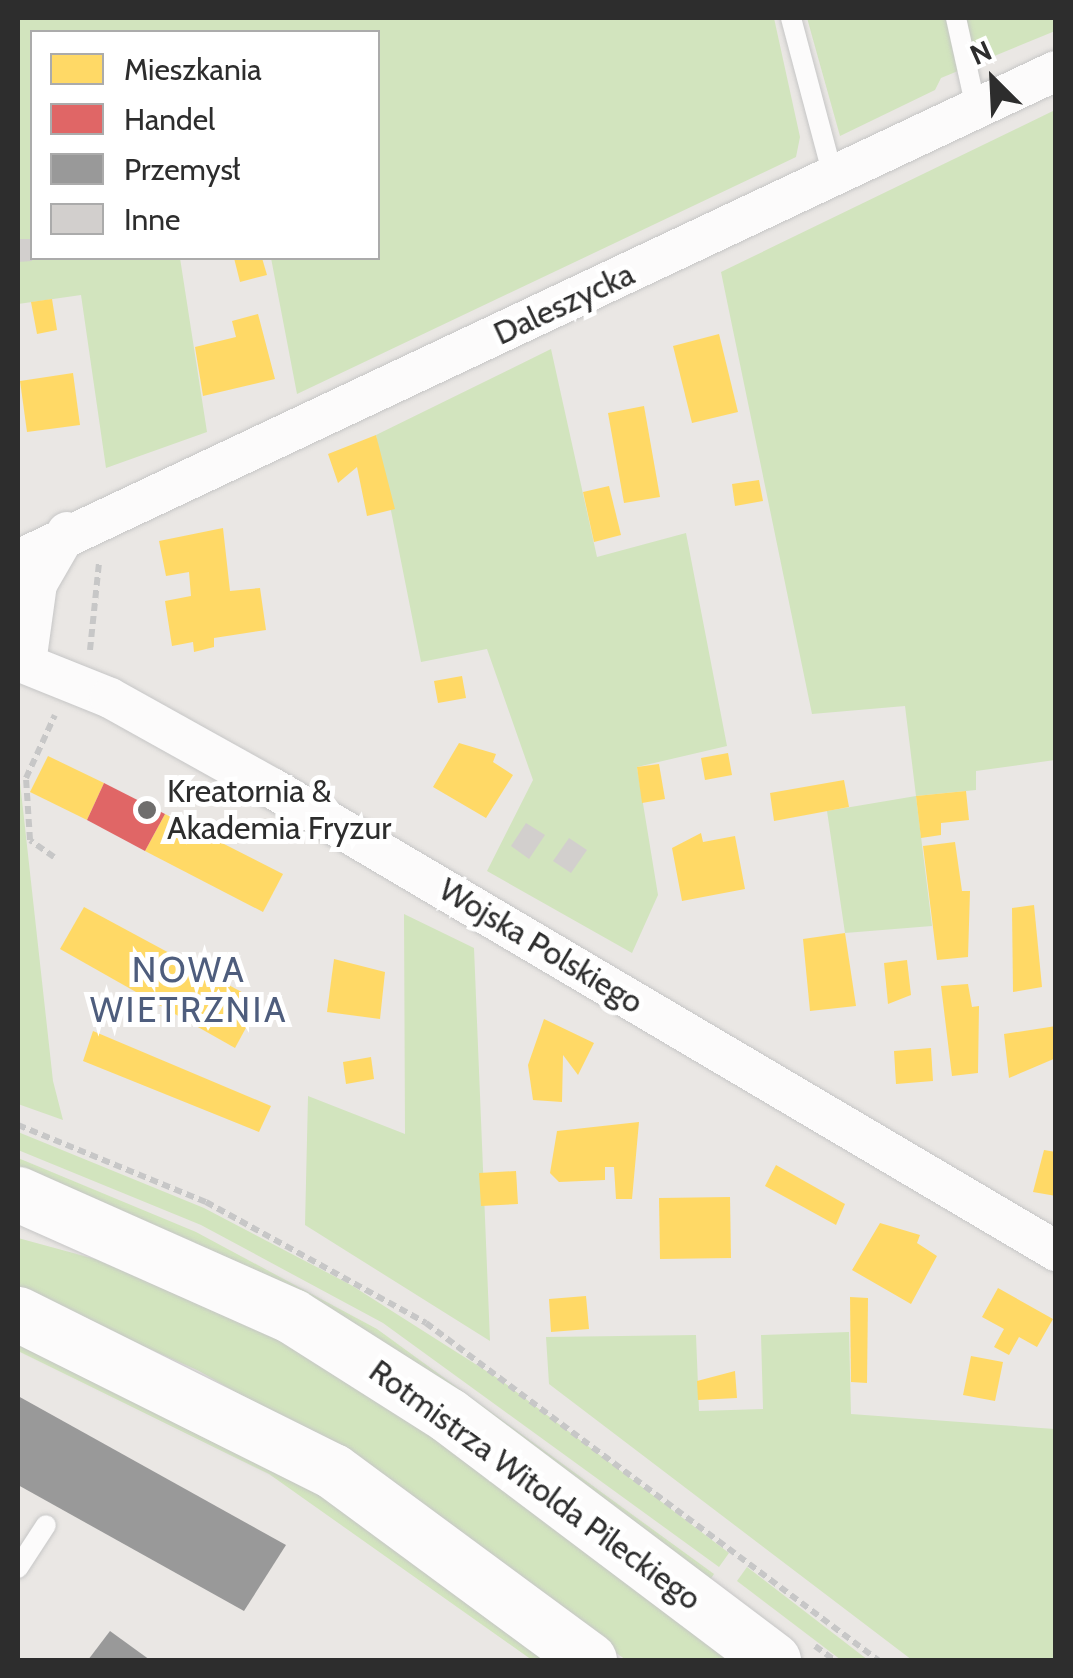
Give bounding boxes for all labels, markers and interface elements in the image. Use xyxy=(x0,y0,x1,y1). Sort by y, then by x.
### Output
legend xyxy=(30,30,380,260)
north arrow xyxy=(943,30,1043,130)
text: N xyxy=(965,33,997,72)
text: Mieszkania xyxy=(124,51,262,88)
text: Handel xyxy=(124,101,215,138)
text: Przemysł xyxy=(124,151,240,188)
text: Inne xyxy=(124,201,180,238)
street label: Daleszycka xyxy=(488,255,640,353)
place label: Kreatornia & Akademia Fryzur xyxy=(167,773,391,848)
marker: Kreatornia & Akademia Fryzur xyxy=(136,799,158,821)
street label: Wojska Polskiego xyxy=(432,870,650,1022)
district label: NOWA WIETRZNIA xyxy=(90,949,288,1031)
street label: Rotmistrza Witolda Pileckiego xyxy=(362,1352,708,1618)

